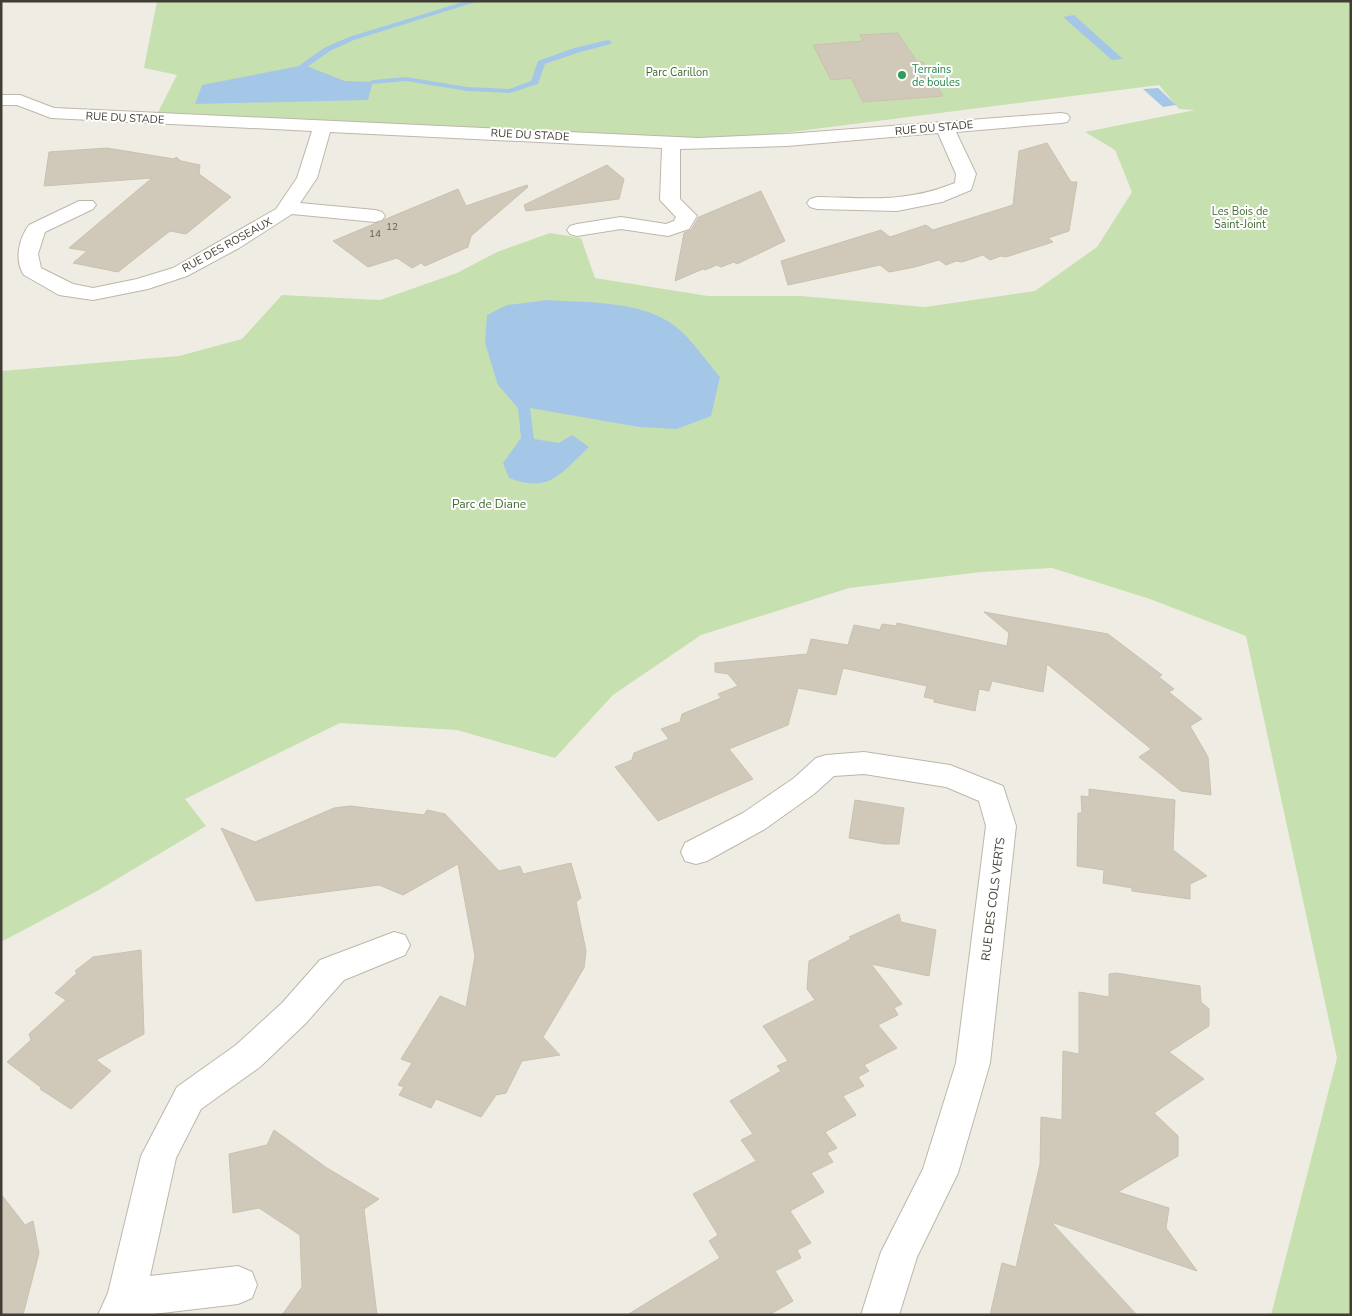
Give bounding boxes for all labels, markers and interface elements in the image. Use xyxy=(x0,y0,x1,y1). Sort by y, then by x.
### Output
place label: Terrains de boules xyxy=(912,62,960,90)
park label: Parc Carillon xyxy=(646,65,708,80)
marker: Terrains de boules xyxy=(896,69,908,81)
street label: RUE DU STADE xyxy=(85,108,165,128)
street label: RUE DU STADE xyxy=(894,117,974,139)
street label: RUE DU STADE xyxy=(490,125,570,145)
park label: Les Bois de Saint-Joint xyxy=(1212,204,1268,232)
street label: RUE DES ROSEAUX xyxy=(179,214,275,276)
house number: 12 xyxy=(386,220,398,234)
house number: 14 xyxy=(369,227,381,241)
park label: Parc de Diane xyxy=(452,496,526,512)
street label: RUE DES COLS VERTS xyxy=(977,836,1009,962)

